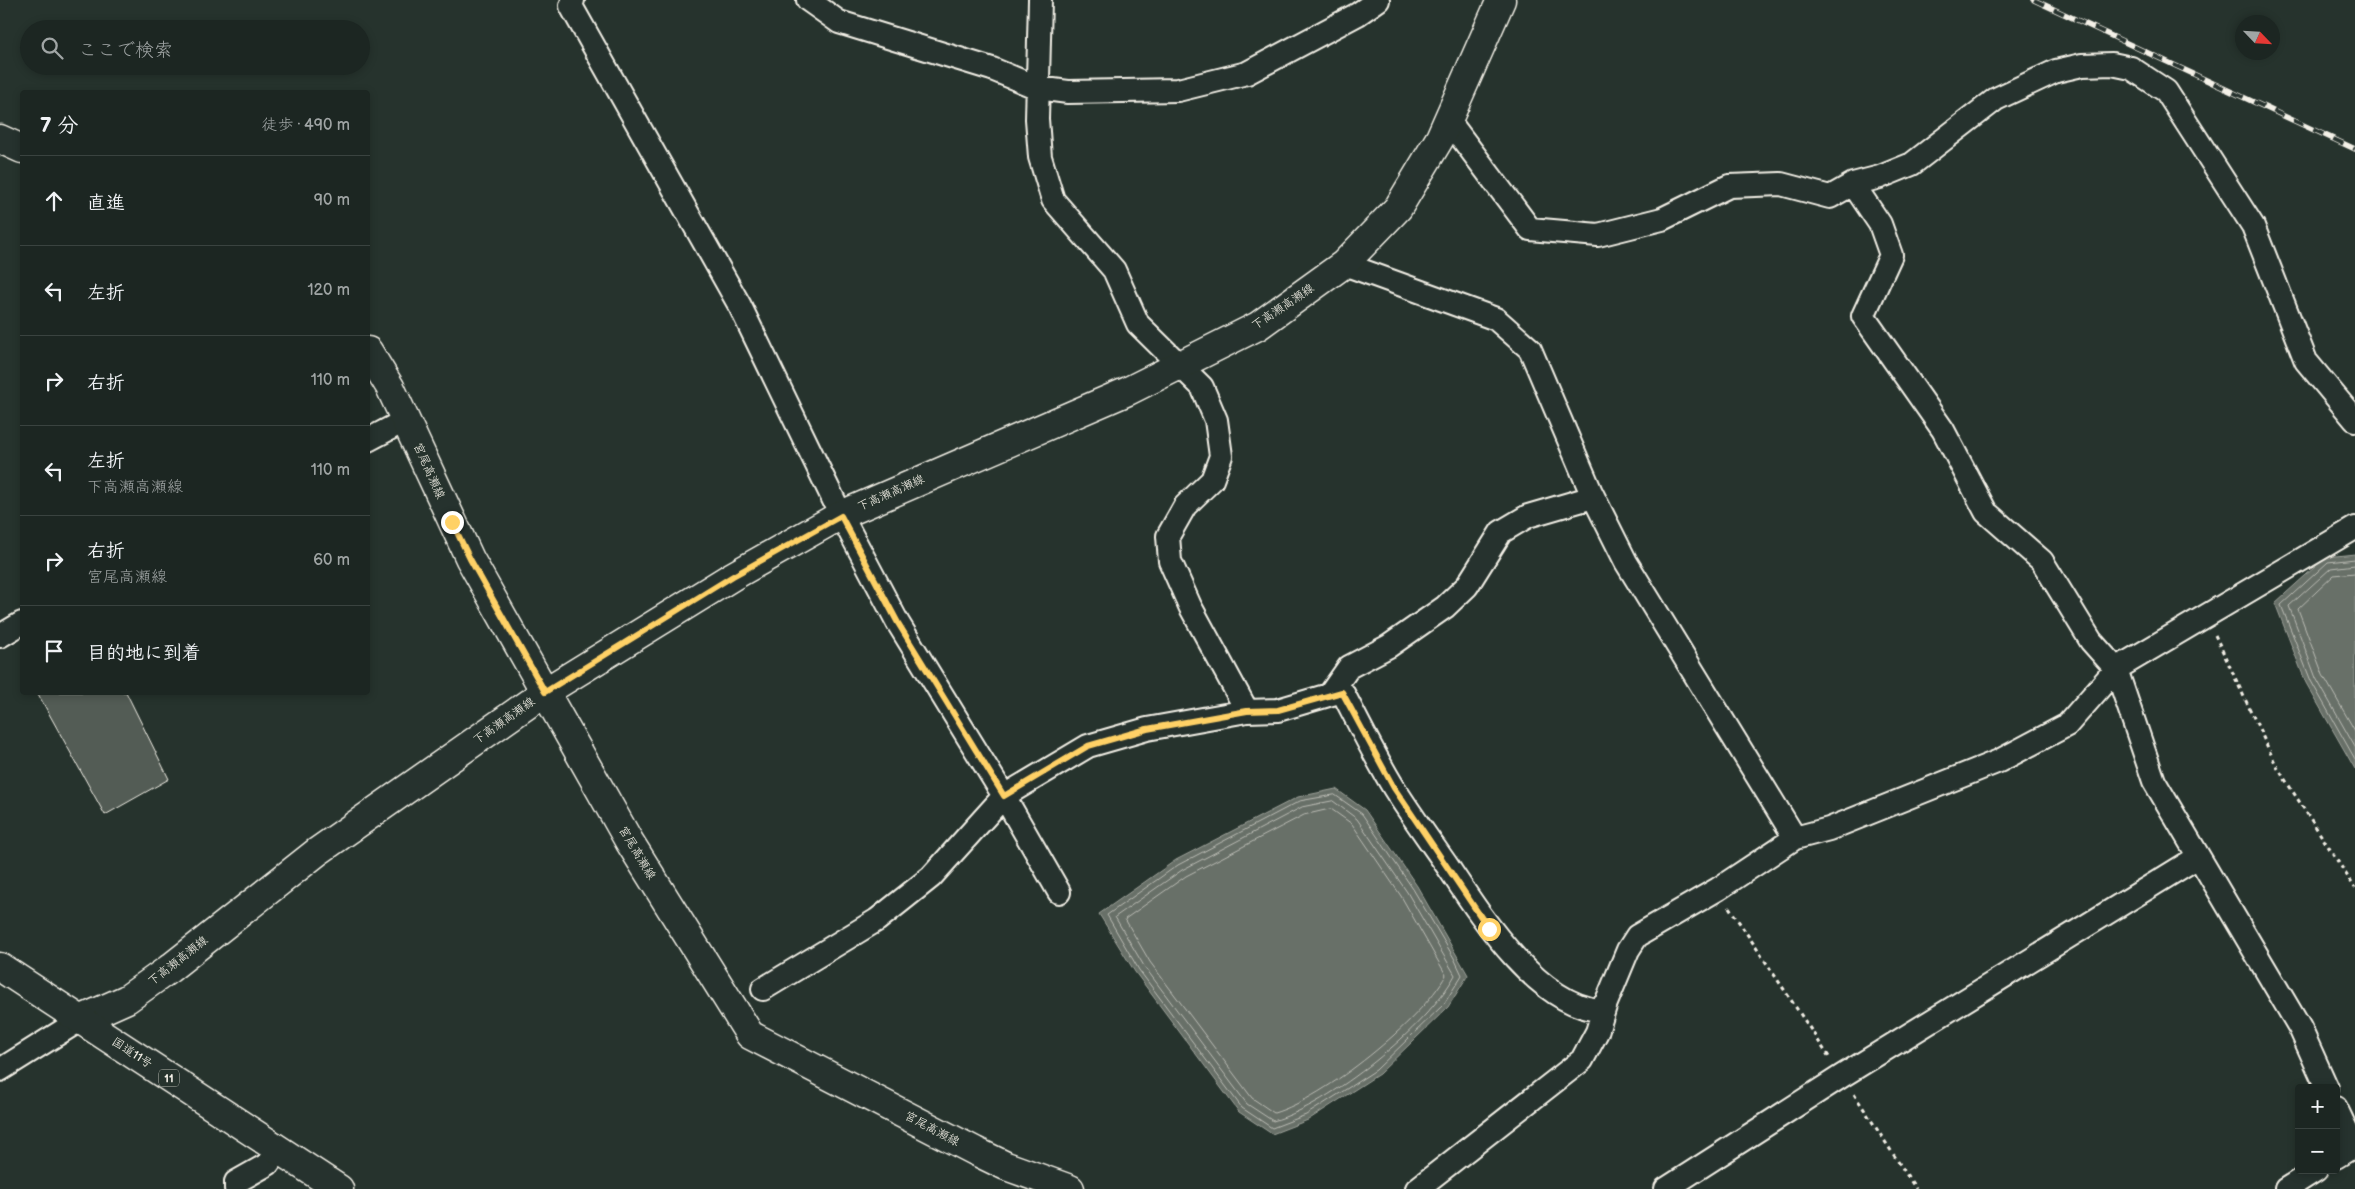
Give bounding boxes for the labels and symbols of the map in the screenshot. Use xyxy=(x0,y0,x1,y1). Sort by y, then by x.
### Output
north arrow xyxy=(2235,15,2280,60)
street label: 下高瀬高瀬線 xyxy=(1249,281,1317,333)
street label: 宮尾高瀬線 xyxy=(410,441,448,501)
street label: 下高瀬高瀬線 xyxy=(855,472,927,514)
route end xyxy=(441,511,464,534)
street label: 下高瀬高瀬線 xyxy=(470,694,538,748)
street label: 宮尾高瀬線 xyxy=(615,823,659,883)
route start xyxy=(1478,918,1501,941)
street label: 下高瀬高瀬線 xyxy=(145,933,211,989)
street label: 国道11号 xyxy=(109,1034,155,1072)
road number: 11 xyxy=(159,1070,179,1086)
street label: 宮尾高瀬線 xyxy=(902,1108,962,1150)

